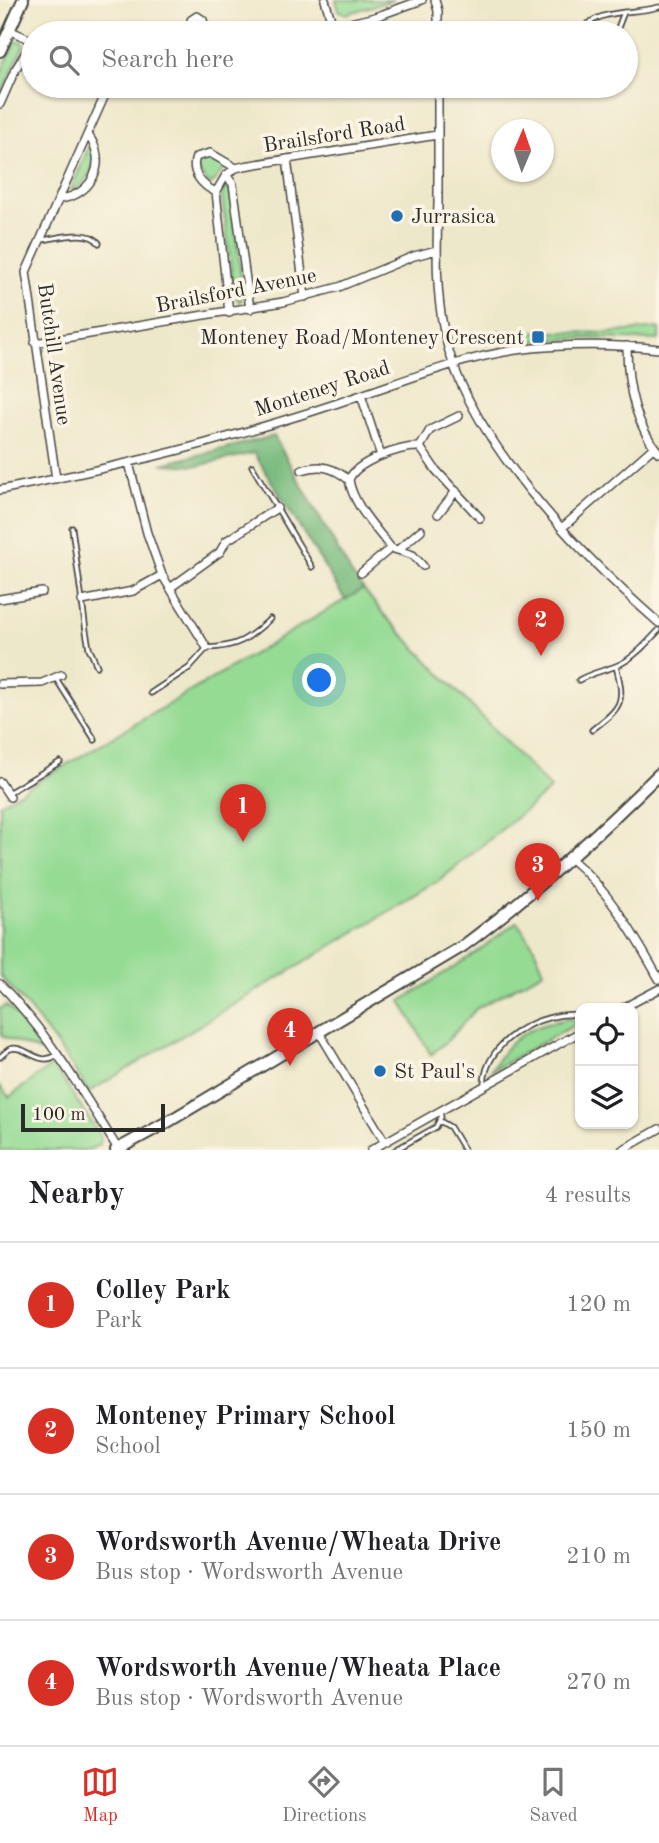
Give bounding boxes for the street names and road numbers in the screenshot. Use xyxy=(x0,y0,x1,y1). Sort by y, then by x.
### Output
street label: Brailsford Road xyxy=(262,114,407,157)
street label: Brailsford Avenue xyxy=(154,266,318,317)
street label: Butchill Avenue xyxy=(33,282,74,427)
street label: Monteney Road xyxy=(252,358,393,421)

